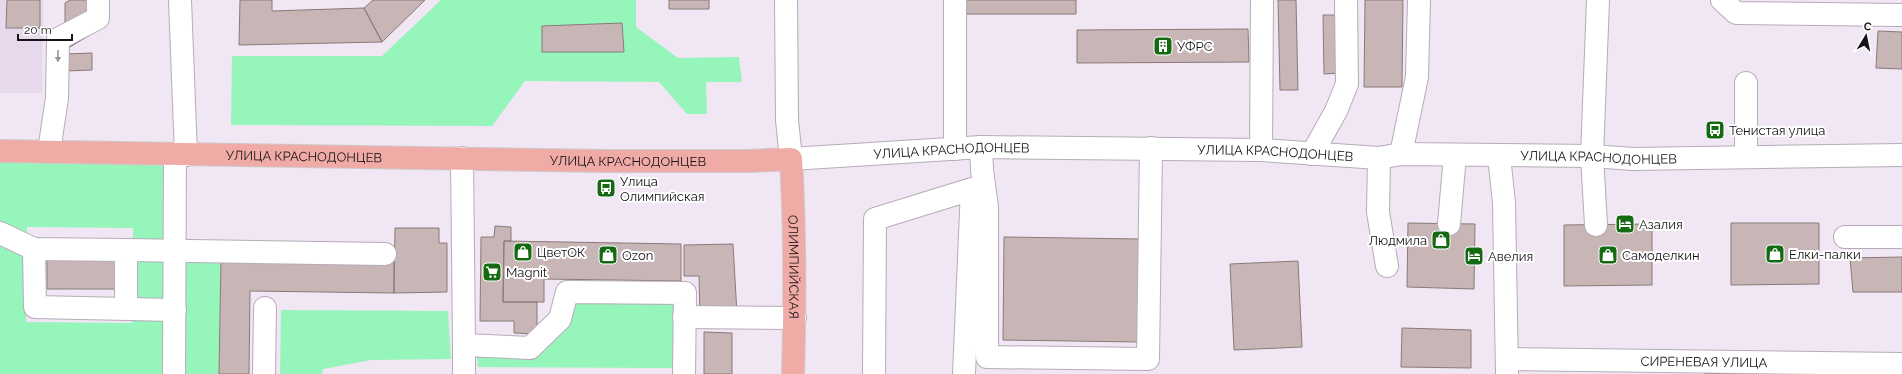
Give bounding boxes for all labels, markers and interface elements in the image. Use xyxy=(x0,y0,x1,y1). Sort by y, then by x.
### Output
scale bar xyxy=(18,16,72,42)
north arrow xyxy=(1846,16,1886,56)
text: С xyxy=(1863,20,1873,34)
text: 20 m xyxy=(24,23,52,37)
building icon: УФРС xyxy=(1152,35,1174,57)
place label: УФРС xyxy=(1177,39,1213,54)
one-way arrow xyxy=(55,50,61,63)
bus stop icon: Тенистая улица xyxy=(1704,119,1726,141)
place label: Тенистая улица xyxy=(1729,123,1825,138)
street label: УЛИЦА КРАСНОДОНЦЕВ xyxy=(873,140,1030,162)
street label: УЛИЦА КРАСНОДОНЦЕВ xyxy=(1197,142,1354,164)
street label: УЛИЦА КРАСНОДОНЦЕВ xyxy=(226,148,383,165)
street label: УЛИЦА КРАСНОДОНЦЕВ xyxy=(1521,148,1677,167)
street label: УЛИЦА КРАСНОДОНЦЕВ xyxy=(550,153,706,169)
place label: Улица Олимпийская xyxy=(620,174,705,204)
bus stop icon: Улица Олимпийская xyxy=(595,177,617,199)
hotel icon: Азалия xyxy=(1614,213,1636,235)
street label: ОЛИМПИЙСКАЯ xyxy=(785,215,801,319)
place label: Азалия xyxy=(1639,217,1683,232)
shop icon: Людмила xyxy=(1430,229,1452,251)
place label: Людмила xyxy=(1369,233,1427,248)
shop icon: ЦветОК xyxy=(512,241,534,263)
shop icon: Елки-палки xyxy=(1764,243,1786,265)
shop icon: Ozon xyxy=(597,244,619,266)
shop icon: Самоделкин xyxy=(1597,244,1619,266)
place label: ЦветОК xyxy=(537,245,585,260)
hotel icon: Авелия xyxy=(1463,245,1485,267)
place label: Елки-палки xyxy=(1789,247,1861,262)
place label: Ozon xyxy=(622,248,653,263)
place label: Самоделкин xyxy=(1622,248,1699,263)
place label: Авелия xyxy=(1488,249,1533,264)
supermarket icon: Magnit xyxy=(481,261,503,283)
place label: Magnit xyxy=(506,265,548,280)
street label: СИРЕНЕВАЯ УЛИЦА xyxy=(1640,354,1768,370)

